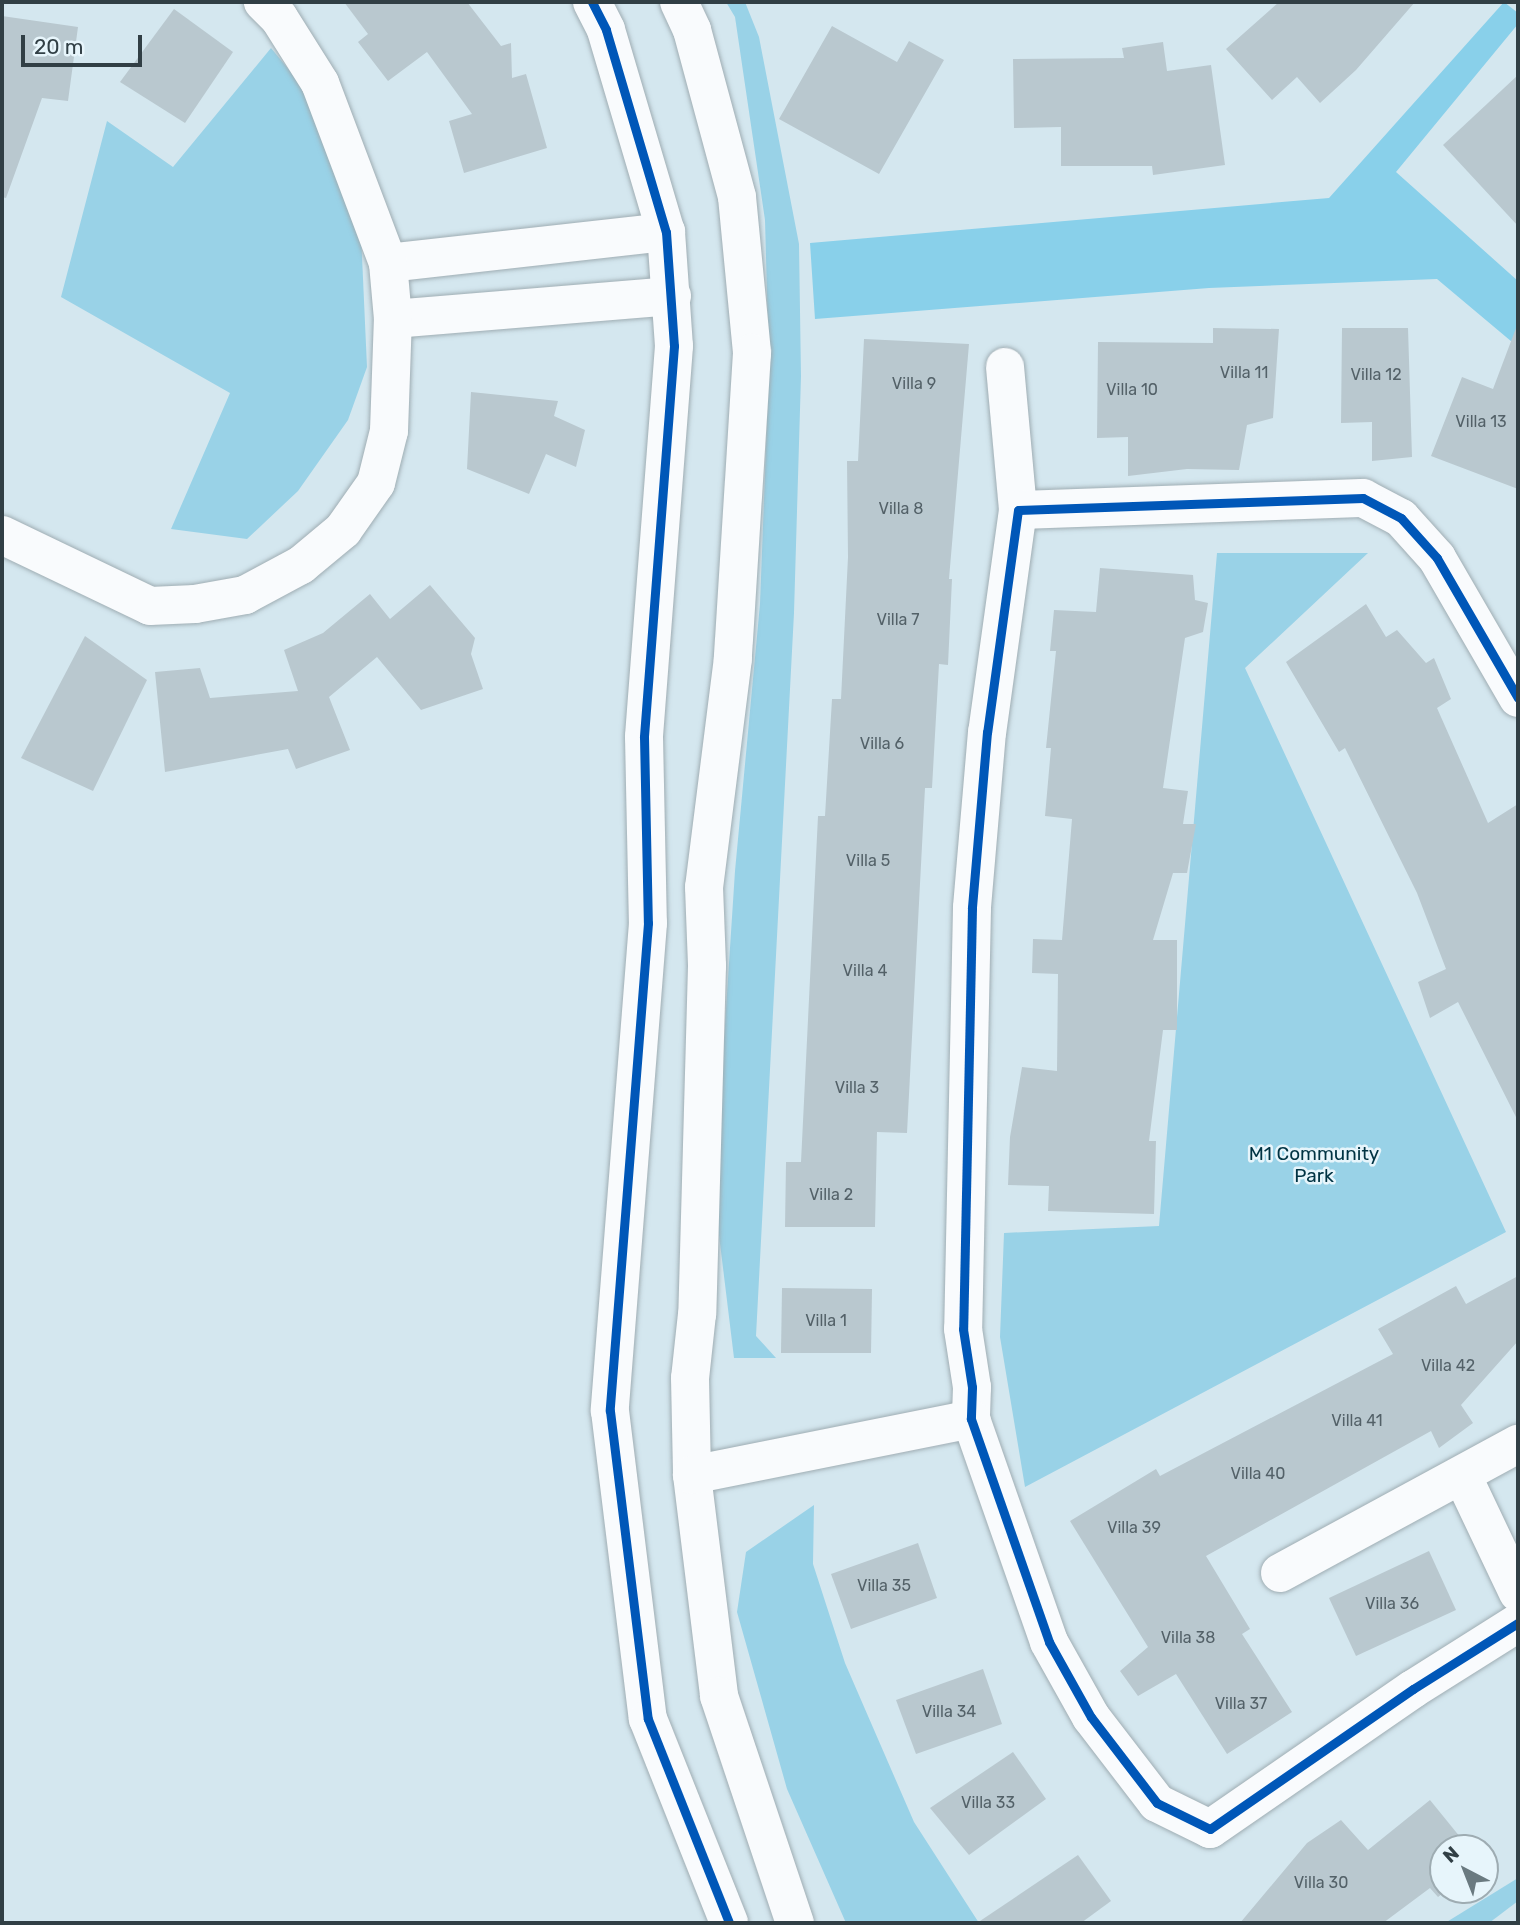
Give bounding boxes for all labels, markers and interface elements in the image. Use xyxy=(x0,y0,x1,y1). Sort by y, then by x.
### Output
scale bar xyxy=(24,21,145,65)
text: 20 m xyxy=(34,34,83,59)
house number: Villa 11 xyxy=(1220,363,1268,383)
house number: Villa 12 xyxy=(1350,365,1402,385)
house number: Villa 9 xyxy=(892,374,936,394)
house number: Villa 10 xyxy=(1106,380,1158,400)
house number: Villa 13 xyxy=(1455,412,1507,432)
house number: Villa 8 xyxy=(878,499,924,519)
house number: Villa 7 xyxy=(876,610,920,630)
house number: Villa 6 xyxy=(860,734,904,754)
house number: Villa 5 xyxy=(846,851,890,871)
house number: Villa 4 xyxy=(843,961,887,981)
house number: Villa 3 xyxy=(835,1078,879,1098)
park label: M1 Community Park xyxy=(1249,1143,1379,1187)
house number: Villa 2 xyxy=(809,1185,853,1205)
house number: Villa 1 xyxy=(805,1311,847,1331)
house number: Villa 42 xyxy=(1421,1356,1475,1376)
house number: Villa 41 xyxy=(1331,1411,1383,1431)
house number: Villa 40 xyxy=(1231,1464,1285,1484)
house number: Villa 39 xyxy=(1107,1518,1161,1538)
house number: Villa 35 xyxy=(857,1576,911,1596)
house number: Villa 36 xyxy=(1365,1594,1419,1614)
house number: Villa 38 xyxy=(1161,1628,1215,1648)
house number: Villa 37 xyxy=(1215,1694,1267,1714)
house number: Villa 34 xyxy=(922,1702,976,1722)
house number: Villa 33 xyxy=(961,1793,1015,1813)
north arrow xyxy=(1429,1834,1499,1904)
text: N xyxy=(1438,1841,1464,1868)
house number: Villa 30 xyxy=(1294,1873,1348,1893)

